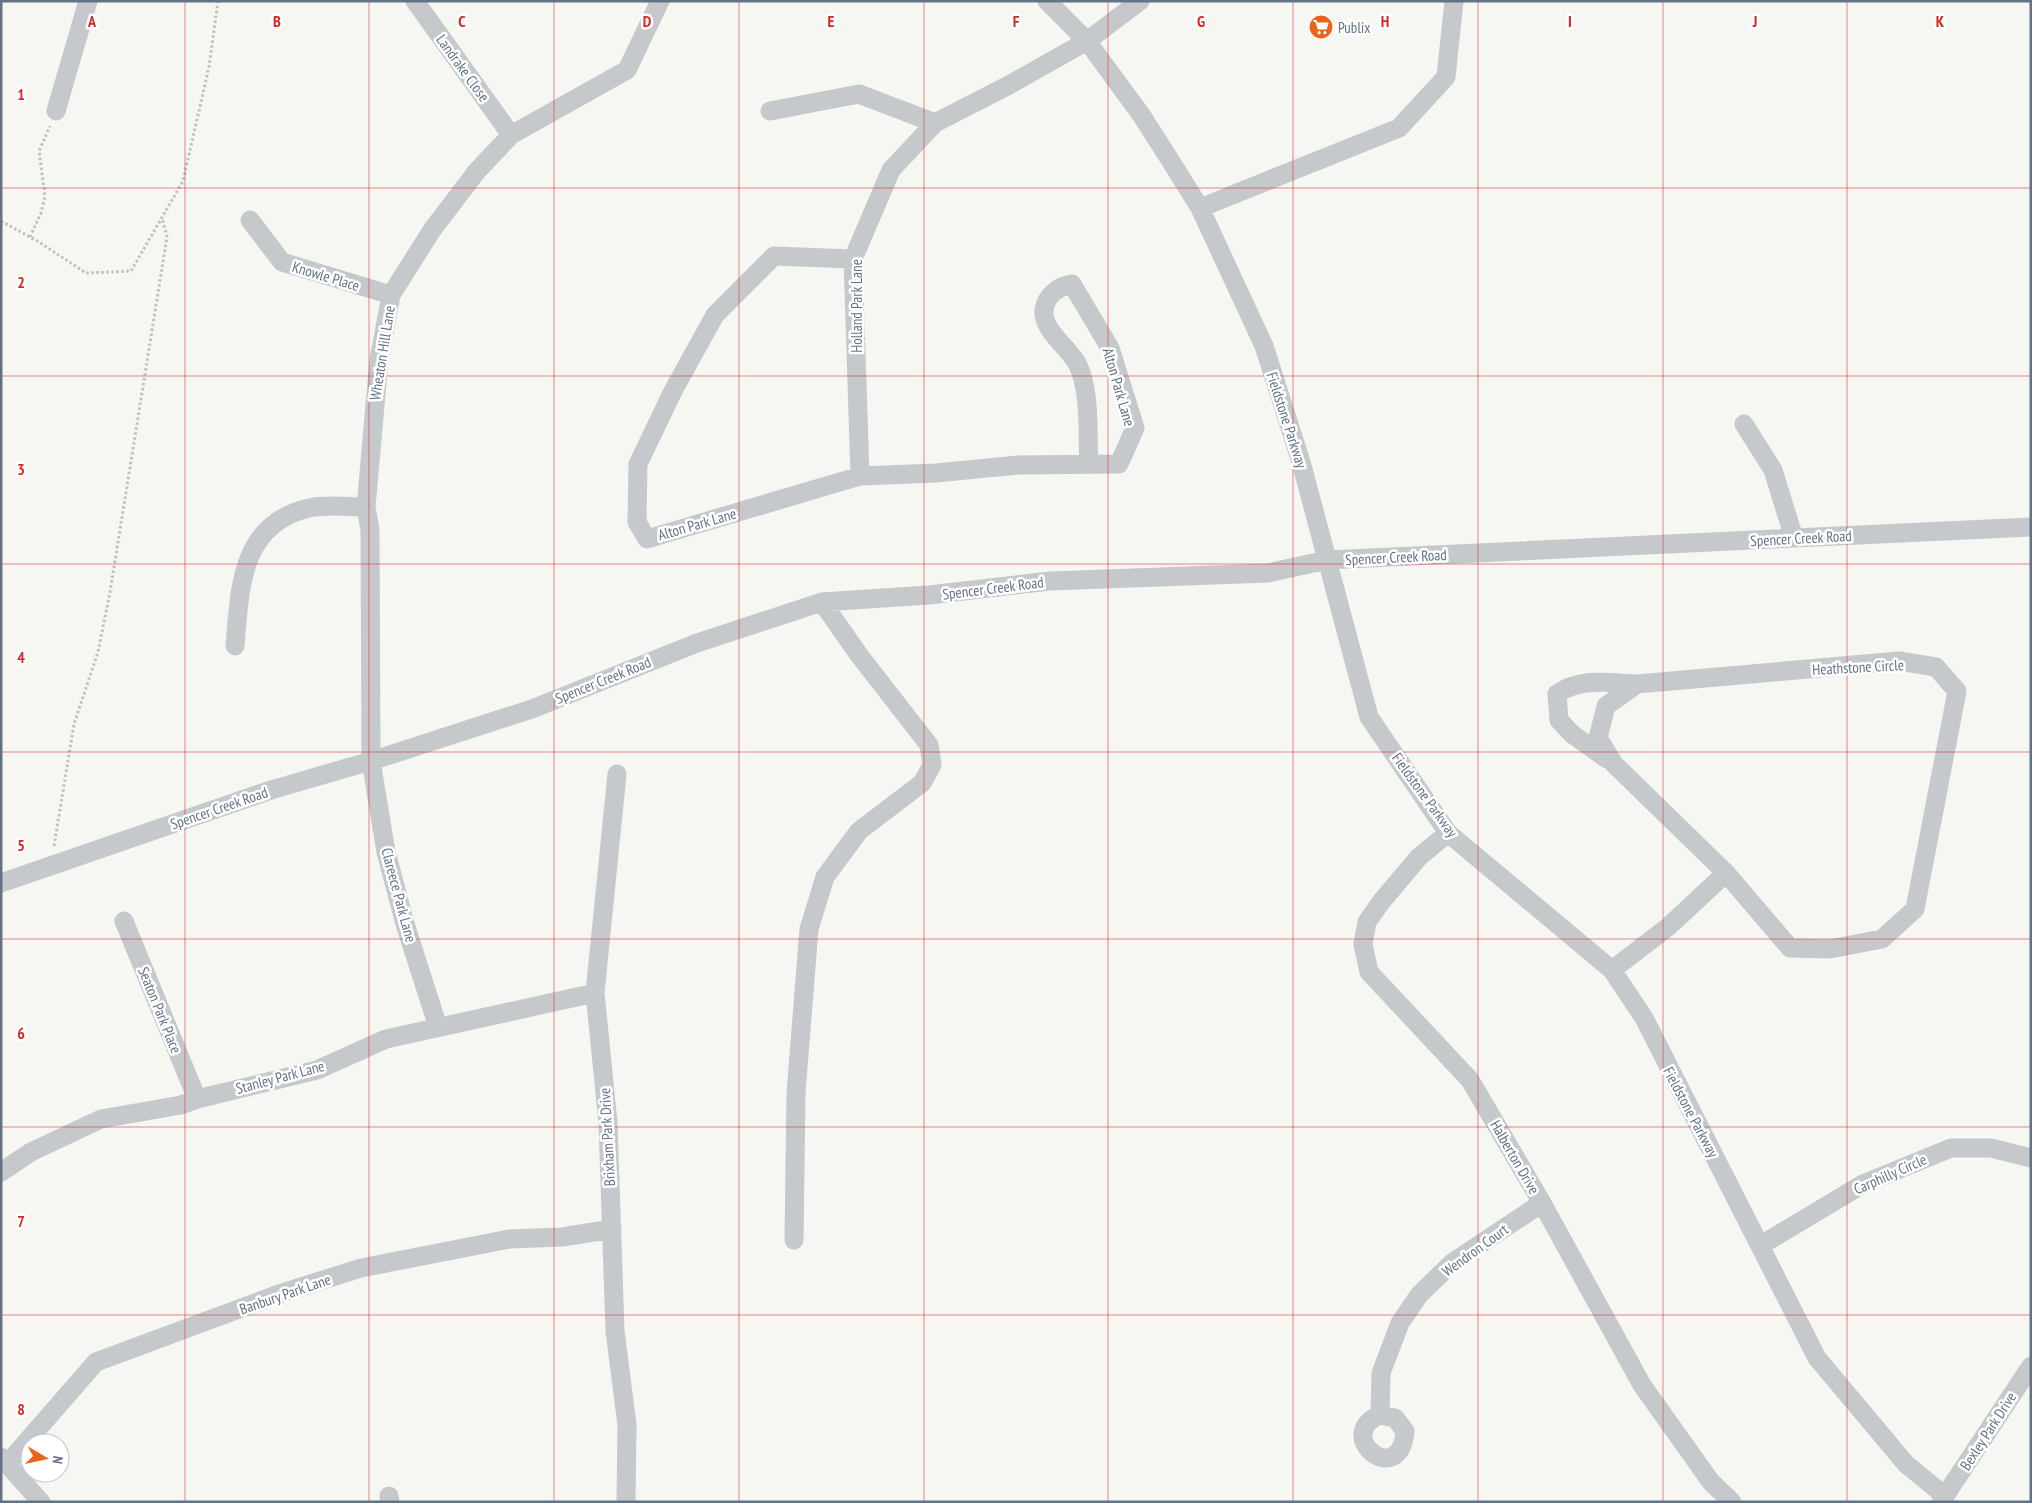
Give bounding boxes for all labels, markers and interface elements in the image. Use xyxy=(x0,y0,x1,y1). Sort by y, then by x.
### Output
text: A xyxy=(87,11,97,31)
text: B xyxy=(273,11,281,31)
text: C xyxy=(458,11,466,31)
text: D xyxy=(643,11,652,31)
text: E xyxy=(828,11,835,31)
text: F xyxy=(1013,11,1020,31)
text: G xyxy=(1197,11,1205,31)
text: H xyxy=(1381,11,1389,31)
text: I xyxy=(1568,11,1572,31)
text: J xyxy=(1752,11,1757,31)
text: K xyxy=(1936,11,1945,31)
supermarket icon: Publix xyxy=(1308,14,1334,40)
place label: Publix xyxy=(1338,18,1370,37)
street label: Landrake Close xyxy=(432,31,494,105)
text: 1 xyxy=(17,84,25,104)
street label: Knowle Place xyxy=(290,257,362,295)
street label: Holland Park Lane xyxy=(847,259,866,353)
text: 2 xyxy=(17,272,25,292)
street label: Wheaton Hill Lane xyxy=(365,304,399,402)
street label: Alton Park Lane xyxy=(1099,346,1139,428)
street label: Fieldstone Parkway xyxy=(1263,370,1312,471)
text: 3 xyxy=(17,459,25,479)
street label: Alton Park Lane xyxy=(656,504,738,544)
street label: Spencer Creek Road xyxy=(1750,526,1852,550)
street label: Spencer Creek Road xyxy=(1345,545,1447,569)
street label: Spencer Creek Road xyxy=(941,572,1045,604)
text: 4 xyxy=(17,647,25,667)
street label: Spencer Creek Road xyxy=(552,652,654,708)
street label: Heathstone Circle xyxy=(1812,655,1904,679)
street label: Fieldstone Parkway xyxy=(1388,749,1462,841)
street label: Spencer Creek Road xyxy=(168,782,270,834)
text: 5 xyxy=(17,835,25,855)
street label: Clareece Park Lane xyxy=(377,846,421,944)
street label: Seaton Park Place xyxy=(134,964,186,1056)
text: 6 xyxy=(17,1023,25,1043)
street label: Stanley Park Lane xyxy=(234,1056,326,1098)
street label: Fieldstone Parkway xyxy=(1659,1063,1723,1161)
street label: Brixham Park Drive xyxy=(595,1087,619,1187)
street label: Halberton Drive xyxy=(1486,1117,1544,1197)
street label: Carphilly Circle xyxy=(1851,1149,1929,1199)
text: 7 xyxy=(17,1211,25,1231)
street label: Wendron Court xyxy=(1438,1220,1512,1280)
street label: Banbury Park Lane xyxy=(237,1270,333,1318)
street label: Bexley Park Drive xyxy=(1956,1388,2020,1474)
text: 8 xyxy=(17,1399,25,1419)
north arrow xyxy=(20,1433,70,1483)
text: N xyxy=(48,1455,67,1465)

